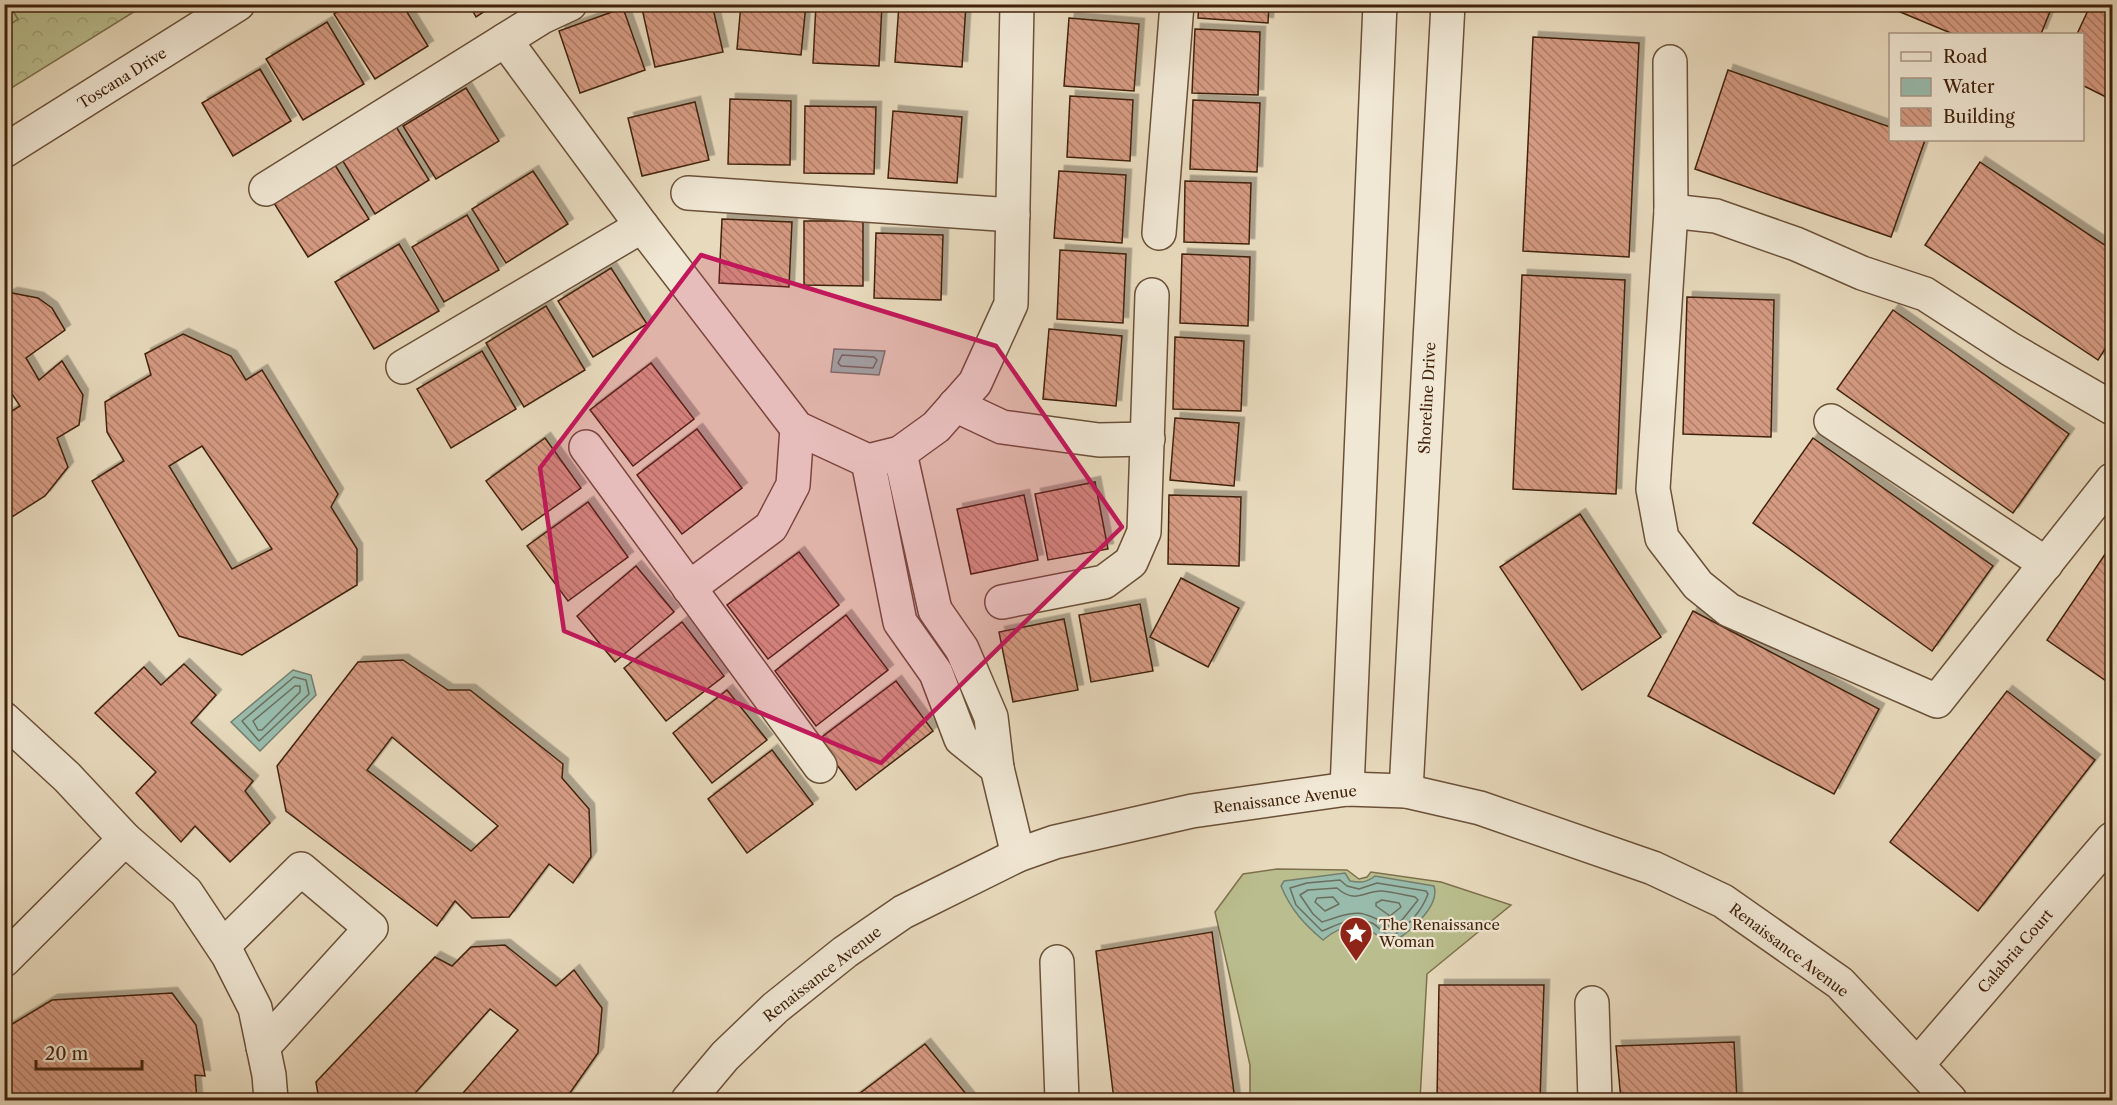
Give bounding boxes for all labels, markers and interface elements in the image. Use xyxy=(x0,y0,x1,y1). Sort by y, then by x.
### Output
legend xyxy=(1889,33,2084,141)
street label: Toscana Drive xyxy=(74,43,170,113)
text: Road xyxy=(1943,46,1988,68)
text: Water xyxy=(1942,76,1995,98)
text: Building xyxy=(1943,106,2015,128)
street label: Shoreline Drive xyxy=(1415,342,1439,454)
street label: Renaissance Avenue xyxy=(1212,781,1358,817)
street label: Renaissance Avenue xyxy=(1726,899,1852,1001)
street label: Calabria Court xyxy=(1973,905,2057,997)
place icon: The Renaissance Woman xyxy=(1338,915,1374,962)
place label: The Renaissance Woman xyxy=(1378,915,1500,951)
street label: Renaissance Avenue xyxy=(759,922,885,1026)
scale bar xyxy=(36,1033,142,1071)
text: 20 m xyxy=(45,1043,89,1065)

